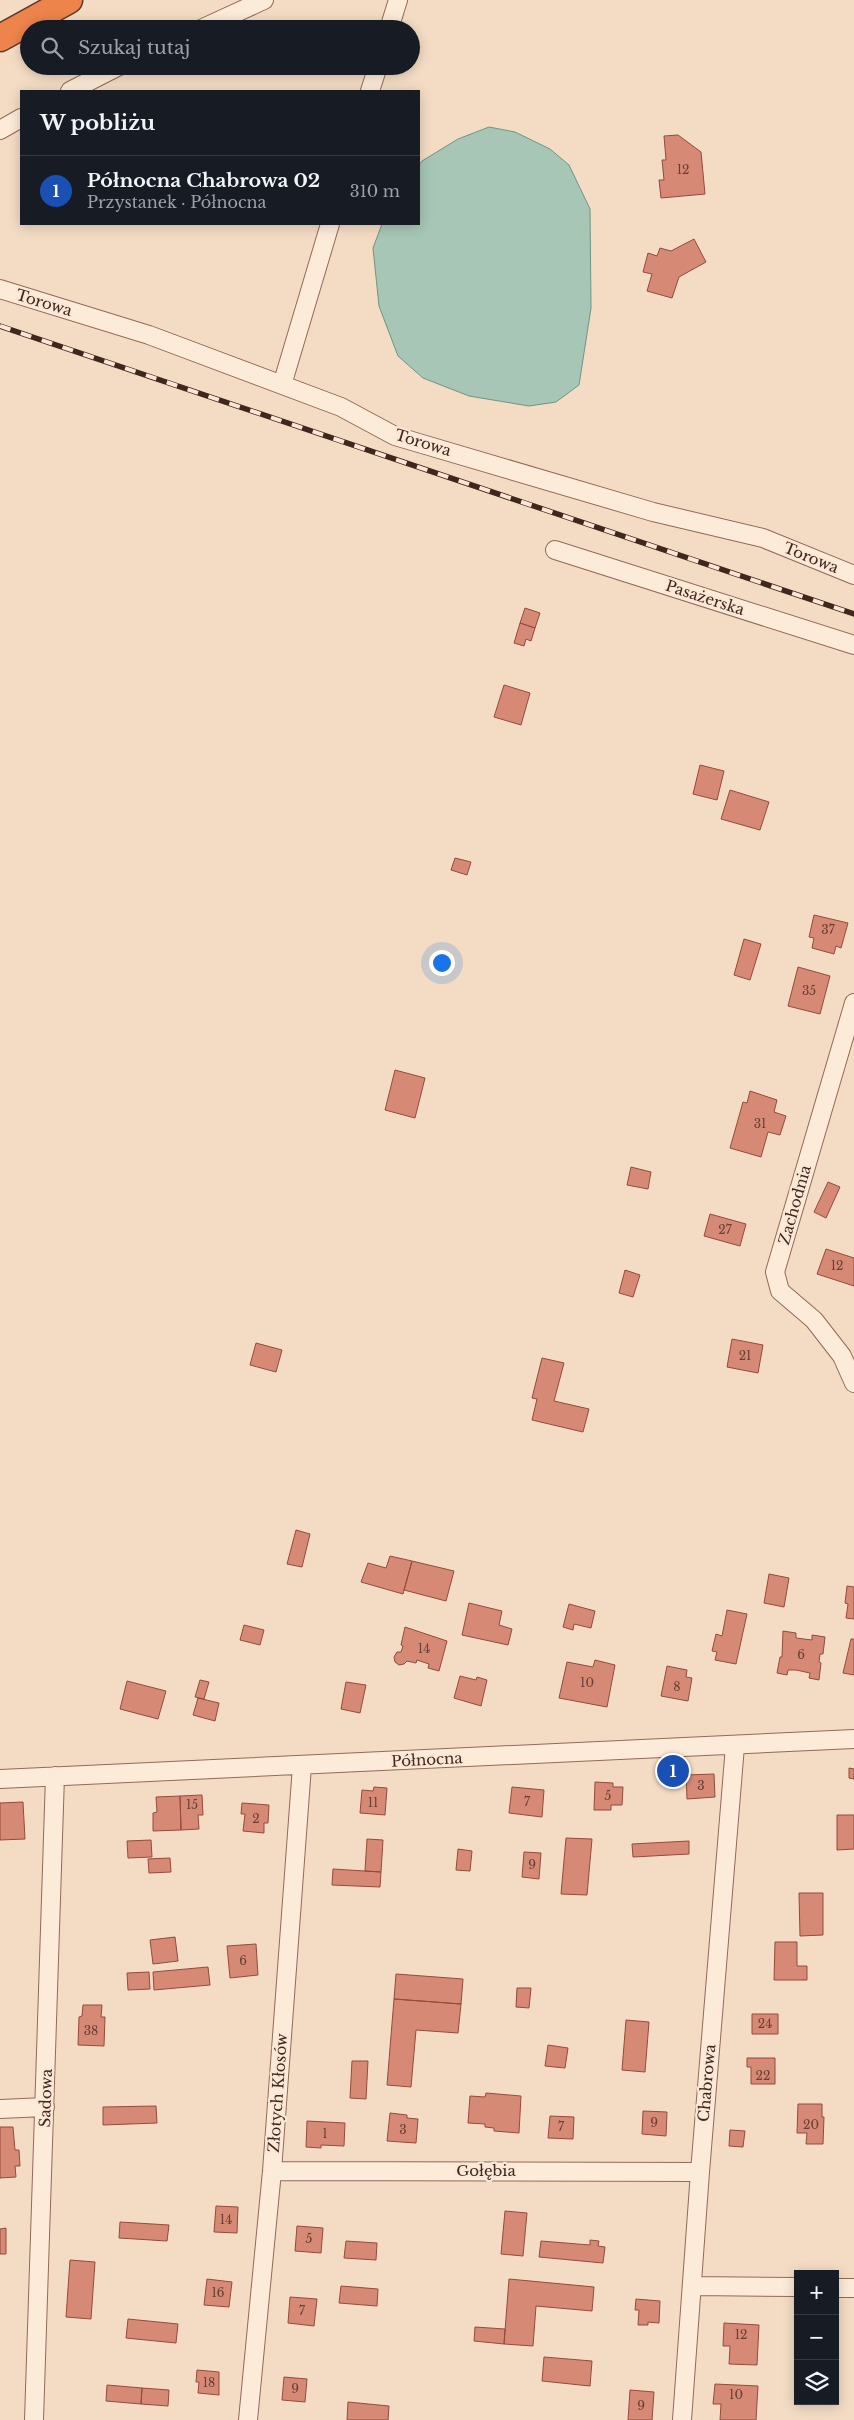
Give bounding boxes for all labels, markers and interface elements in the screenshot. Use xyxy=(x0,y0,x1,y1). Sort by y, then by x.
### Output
search box xyxy=(20,20,420,75)
icon: search xyxy=(38,34,66,62)
text: Szukaj tutaj xyxy=(78,36,190,59)
text: W pobliżu xyxy=(40,110,155,136)
house number: 12 xyxy=(677,162,689,177)
text: Północna Chabrowa 02 xyxy=(87,169,320,192)
text: 1 xyxy=(53,181,59,201)
text: 310 m xyxy=(350,181,400,201)
text: Przystanek · Północna xyxy=(87,192,266,212)
street label: Torowa xyxy=(14,285,75,320)
street label: Torowa xyxy=(393,425,454,460)
street label: Torowa xyxy=(781,538,842,577)
street label: Pasażerska xyxy=(663,576,748,619)
house number: 37 xyxy=(821,922,836,937)
your location xyxy=(429,950,455,976)
house number: 35 xyxy=(802,983,816,998)
house number: 31 xyxy=(754,1116,766,1131)
street label: Zachodnia xyxy=(774,1162,815,1247)
house number: 27 xyxy=(718,1222,733,1237)
house number: 12 xyxy=(831,1258,843,1273)
house number: 21 xyxy=(739,1348,751,1363)
house number: 14 xyxy=(418,1641,430,1656)
house number: 6 xyxy=(797,1647,805,1662)
house number: 10 xyxy=(580,1675,594,1690)
house number: 8 xyxy=(673,1679,681,1694)
street label: Północna xyxy=(391,1748,464,1771)
pin: 1 xyxy=(657,1752,689,1790)
house number: 3 xyxy=(697,1778,705,1793)
house number: 5 xyxy=(605,1788,612,1803)
house number: 7 xyxy=(524,1794,531,1809)
house number: 11 xyxy=(368,1795,378,1810)
house number: 15 xyxy=(186,1797,198,1812)
house number: 2 xyxy=(252,1811,260,1826)
house number: 9 xyxy=(528,1857,536,1872)
house number: 6 xyxy=(239,1953,247,1968)
house number: 24 xyxy=(758,2016,772,2031)
house number: 38 xyxy=(84,2023,98,2038)
street label: Złotych Kłosów xyxy=(264,2032,291,2153)
street label: Chabrowa xyxy=(694,2043,719,2123)
street label: Sadowa xyxy=(35,2068,56,2128)
house number: 22 xyxy=(756,2068,770,2083)
house number: 9 xyxy=(650,2115,658,2130)
house number: 20 xyxy=(803,2117,819,2132)
house number: 7 xyxy=(558,2119,565,2134)
house number: 3 xyxy=(399,2122,407,2137)
house number: 1 xyxy=(322,2126,328,2141)
street label: Gołębia xyxy=(456,2161,516,2180)
house number: 14 xyxy=(220,2212,232,2227)
house number: 5 xyxy=(306,2231,313,2246)
map controls xyxy=(794,2270,839,2405)
button: + xyxy=(794,2270,839,2315)
house number: 16 xyxy=(211,2285,225,2300)
house number: 7 xyxy=(299,2303,306,2318)
button: − xyxy=(794,2315,839,2360)
house number: 12 xyxy=(735,2327,747,2342)
button: layers xyxy=(794,2360,839,2405)
house number: 18 xyxy=(203,2375,215,2390)
house number: 9 xyxy=(291,2381,299,2396)
house number: 10 xyxy=(729,2387,743,2402)
house number: 9 xyxy=(637,2398,645,2413)

